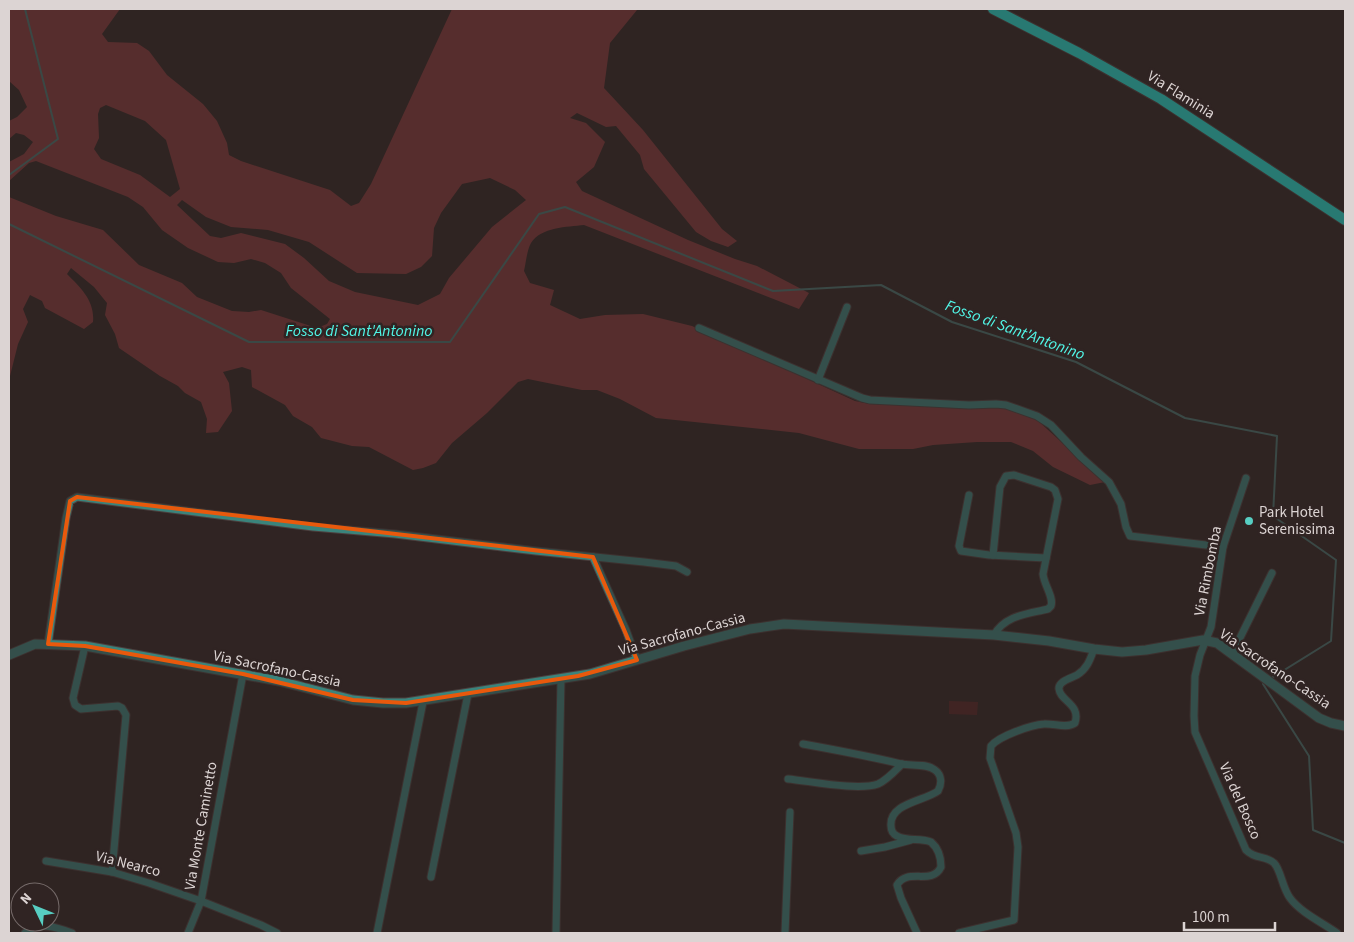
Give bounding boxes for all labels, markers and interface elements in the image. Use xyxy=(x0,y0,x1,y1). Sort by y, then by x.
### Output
street label: Via Flaminia xyxy=(1143,66,1219,124)
water label: Fosso di Sant'Antonino xyxy=(942,295,1088,365)
water label: Fosso di Sant'Antonino xyxy=(285,320,433,342)
place label: Park Hotel Serenissima xyxy=(1259,502,1335,540)
marker: Park Hotel Serenissima xyxy=(1243,515,1255,527)
street label: Via Rimbomba xyxy=(1189,524,1227,618)
street label: Via Sacrofano-Cassia xyxy=(616,607,748,661)
street label: Via Sacrofano-Cassia xyxy=(1215,624,1335,714)
street label: Via Sacrofano-Cassia xyxy=(211,645,343,693)
street label: Via del Bosco xyxy=(1214,759,1266,843)
street label: Via Monte Caminetto xyxy=(179,760,223,892)
street label: Via Nearco xyxy=(93,846,163,882)
north arrow xyxy=(10,882,60,932)
text: N xyxy=(16,889,37,909)
scale bar xyxy=(1184,900,1275,932)
text: 100 m xyxy=(1192,907,1230,928)

